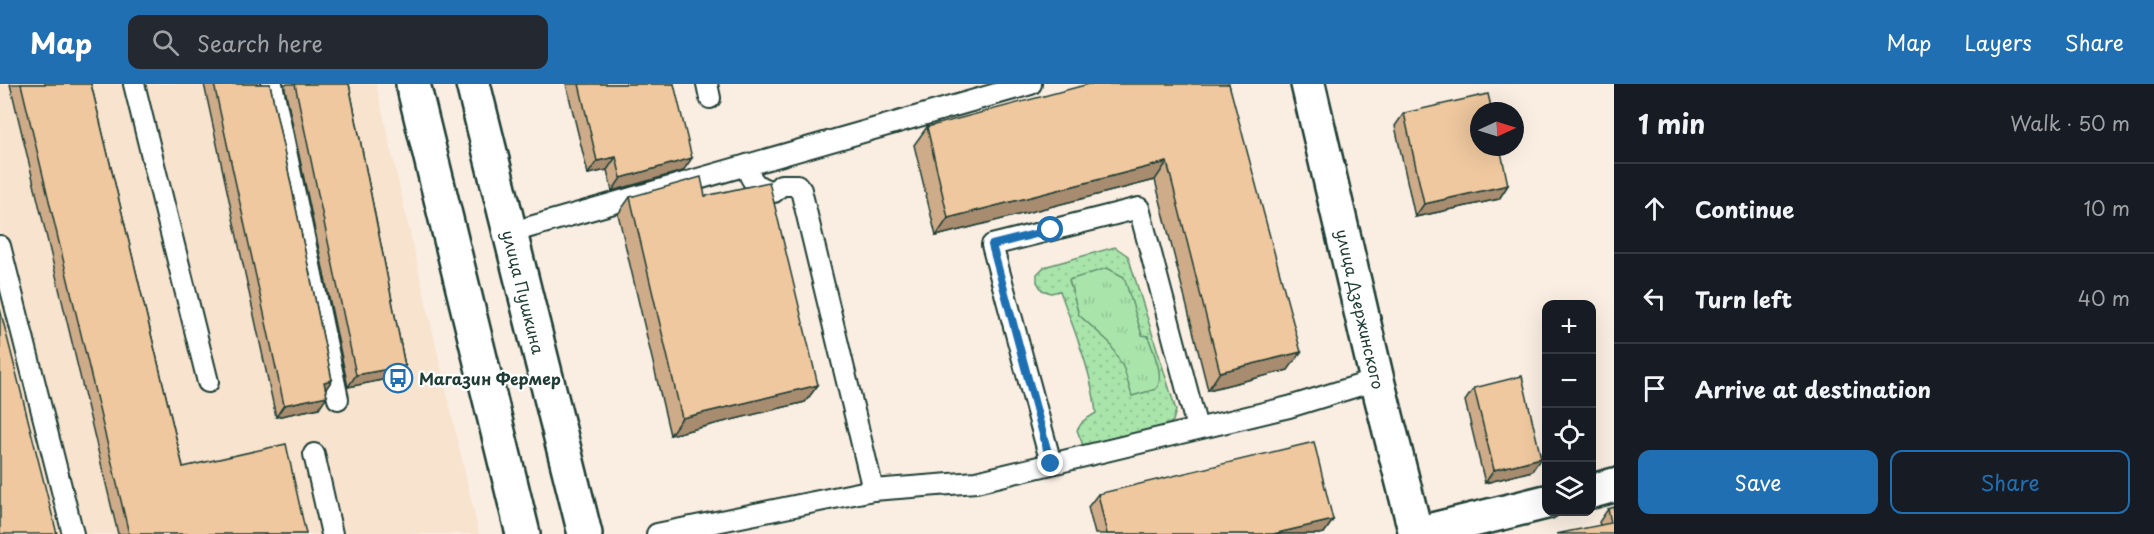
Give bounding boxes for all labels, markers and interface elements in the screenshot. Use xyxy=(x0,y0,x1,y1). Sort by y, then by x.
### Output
search box xyxy=(128,15,548,69)
text: Map xyxy=(30,21,92,64)
icon: search xyxy=(149,26,182,59)
text: Search here xyxy=(197,26,323,59)
text: Map xyxy=(1887,26,1931,58)
text: Layers xyxy=(1964,26,2032,58)
text: Share xyxy=(2065,26,2124,58)
north arrow xyxy=(1470,102,1524,156)
text: 1 min xyxy=(1638,104,1705,143)
text: Walk · 50 m xyxy=(2010,108,2130,138)
icon: ahead xyxy=(1638,192,1671,225)
text: Continue xyxy=(1695,192,1794,225)
text: 10 m xyxy=(2083,193,2130,223)
route start xyxy=(1037,216,1063,242)
street label: улица Дзержинского xyxy=(1331,227,1391,391)
street label: улица Пушкина xyxy=(497,228,551,356)
icon: left xyxy=(1638,282,1671,315)
text: Turn left xyxy=(1695,282,1792,315)
text: 40 m xyxy=(2078,283,2130,313)
map controls xyxy=(1542,300,1596,516)
button: + xyxy=(1542,300,1596,354)
button: − xyxy=(1542,354,1596,408)
bus stop icon: Магазин Фермер xyxy=(382,362,414,394)
place label: Магазин Фермер xyxy=(419,366,561,390)
icon: arrive xyxy=(1638,372,1671,405)
text: Arrive at destination xyxy=(1695,372,1931,405)
button: locate xyxy=(1542,408,1596,462)
route end xyxy=(1037,450,1063,476)
button: Save xyxy=(1638,450,1878,514)
button: Share xyxy=(1890,450,2130,514)
button: layers xyxy=(1542,462,1596,516)

